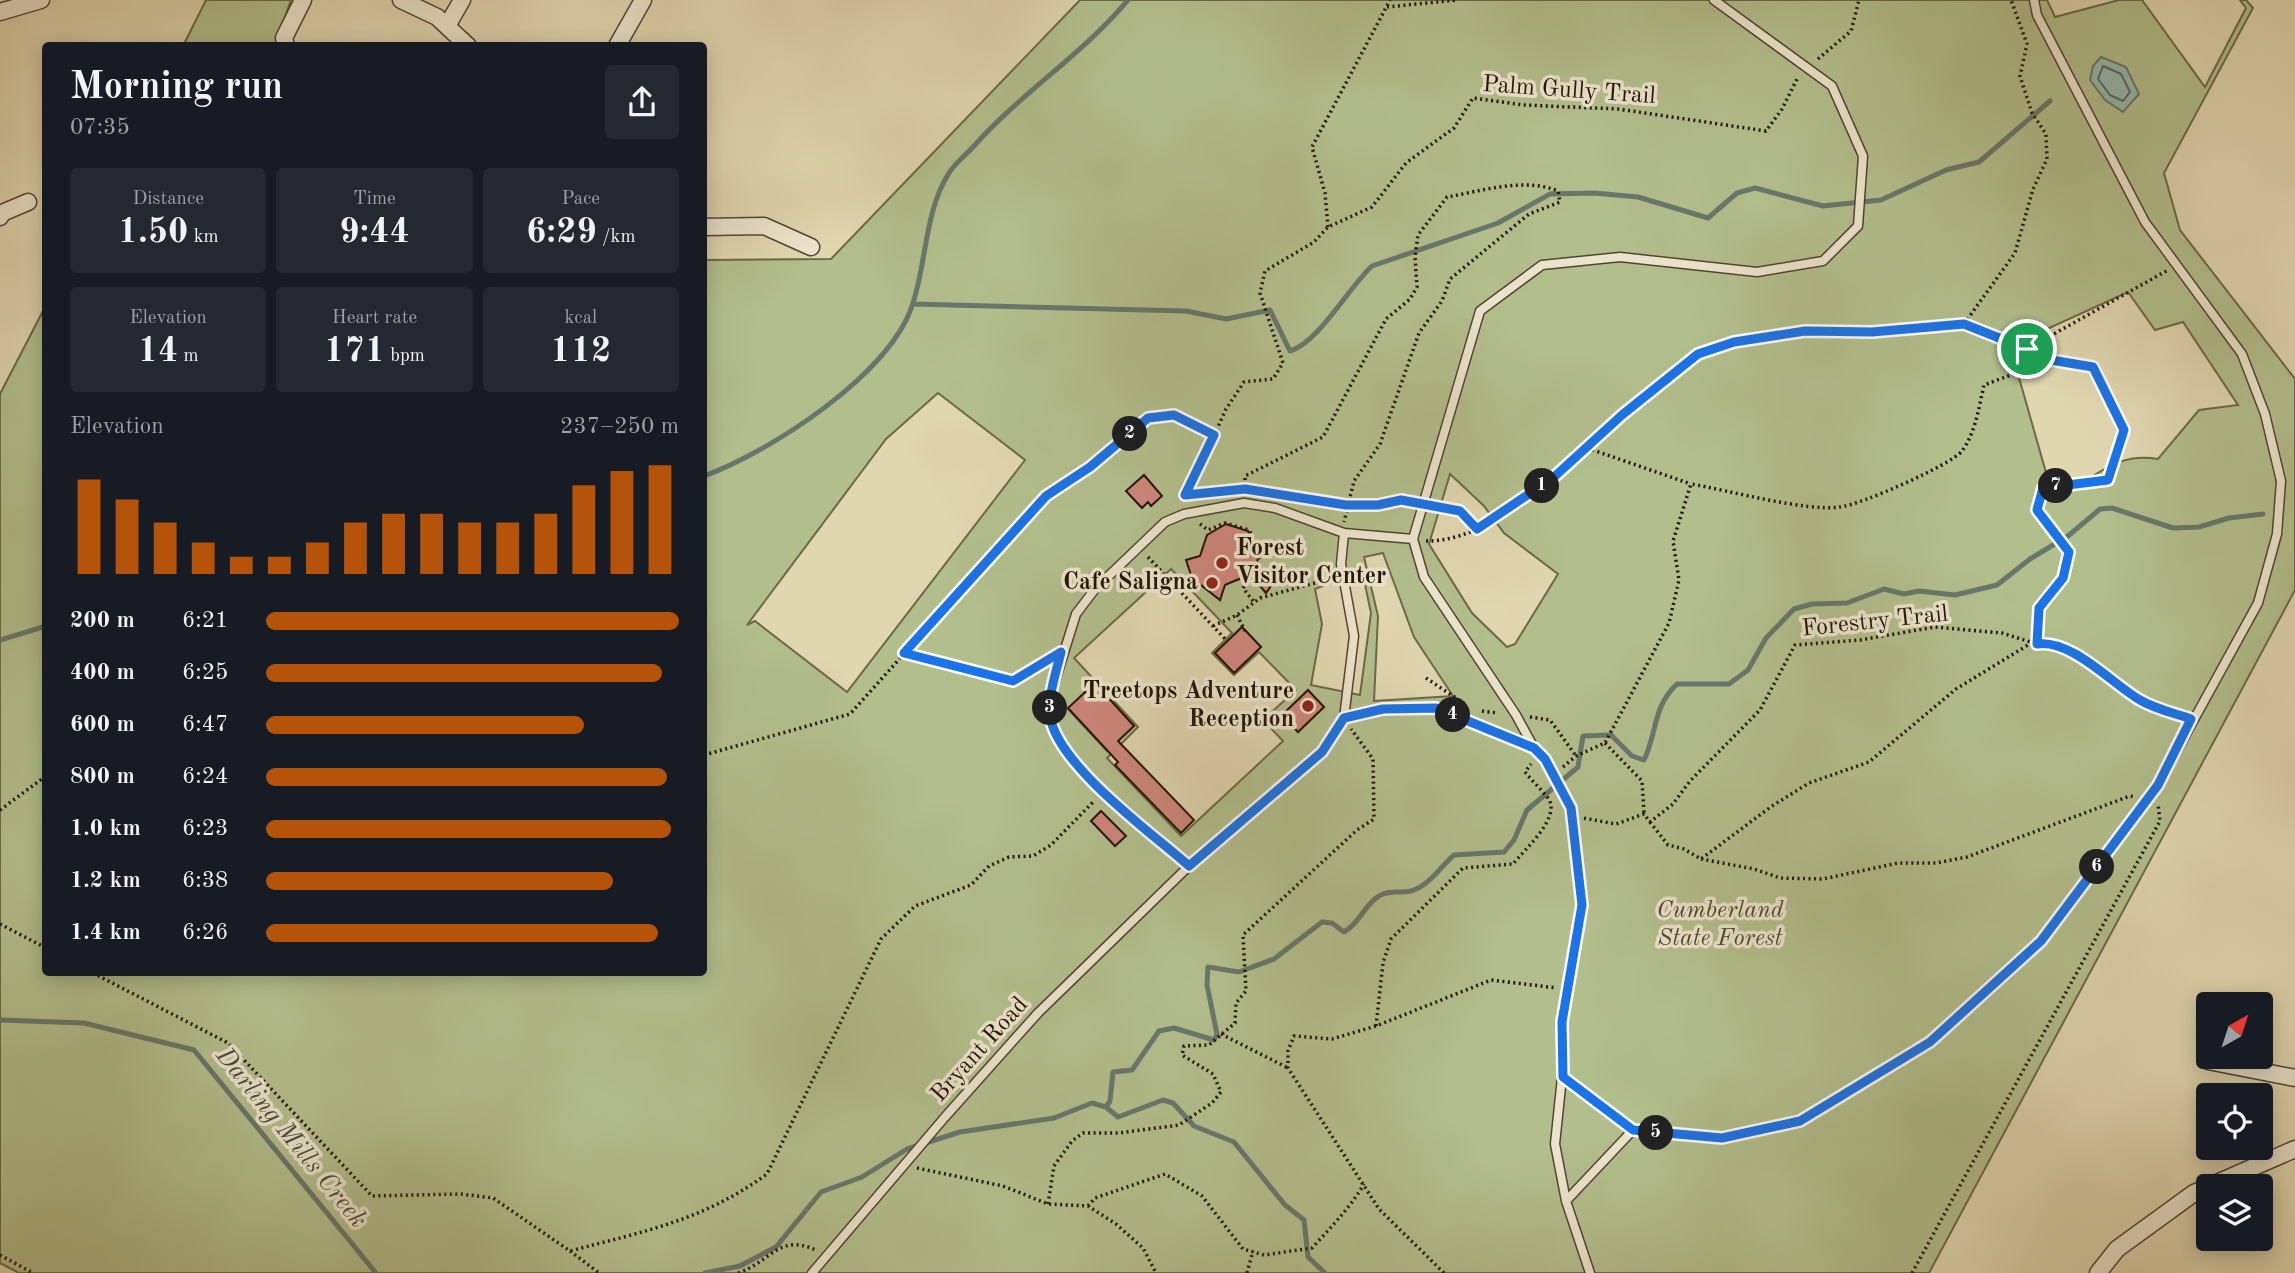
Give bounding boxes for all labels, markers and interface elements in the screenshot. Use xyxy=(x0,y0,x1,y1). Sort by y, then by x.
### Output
button: share xyxy=(605,65,679,139)
text: Morning run xyxy=(70,69,283,107)
street label: Palm Gully Trail xyxy=(1482,73,1656,109)
text: 07:35 xyxy=(70,116,130,139)
text: Distance xyxy=(132,190,204,209)
text: Time xyxy=(353,190,396,209)
text: Pace xyxy=(562,190,600,209)
text: 1.50 xyxy=(118,215,188,250)
text: 9:44 xyxy=(339,215,410,250)
text: 6:29 xyxy=(526,215,597,250)
text: km xyxy=(188,228,219,247)
text: /km xyxy=(597,228,636,247)
text: Elevation xyxy=(130,309,207,328)
text: Heart rate xyxy=(332,309,417,328)
text: kcal xyxy=(564,309,597,328)
pin xyxy=(1997,319,2057,379)
icon: arrive xyxy=(2008,330,2046,368)
text: 14 xyxy=(138,334,178,369)
text: 171 xyxy=(324,334,385,369)
text: 112 xyxy=(550,334,611,369)
text: m xyxy=(178,347,199,366)
text: bpm xyxy=(385,347,425,366)
text: Elevation xyxy=(70,415,164,438)
text: 237–250 m xyxy=(560,415,679,438)
pin: 2 xyxy=(1112,416,1148,452)
text: 2 xyxy=(1124,424,1135,443)
pin: 1 xyxy=(1524,468,1560,504)
pin: 7 xyxy=(2038,468,2074,504)
text: 1 xyxy=(1536,476,1547,495)
text: 7 xyxy=(2050,476,2061,495)
place label: Forest Visitor Center xyxy=(1236,537,1386,589)
marker: Forest Visitor Center xyxy=(1214,555,1230,571)
place label: Cafe Saligna xyxy=(1063,571,1198,595)
marker: Cafe Saligna xyxy=(1204,575,1220,591)
street label: Forestry Trail xyxy=(1801,602,1949,642)
text: 200 m xyxy=(70,609,135,632)
text: 6:21 xyxy=(182,609,228,632)
text: 400 m xyxy=(70,661,135,684)
text: 6:25 xyxy=(182,661,228,684)
place label: Treetops Adventure Reception xyxy=(1083,680,1294,732)
pin: 3 xyxy=(1032,690,1068,726)
text: 3 xyxy=(1044,698,1055,717)
marker: Treetops Adventure Reception xyxy=(1300,698,1316,714)
pin: 4 xyxy=(1436,698,1470,732)
text: 4 xyxy=(1447,705,1458,724)
text: 600 m xyxy=(70,713,135,736)
text: 6:47 xyxy=(182,713,228,736)
text: 800 m xyxy=(70,765,135,788)
text: 6:24 xyxy=(182,765,228,788)
text: 1.0 km xyxy=(70,817,141,840)
text: 6:23 xyxy=(182,817,228,840)
pin: 6 xyxy=(2080,850,2114,884)
text: 6 xyxy=(2091,857,2102,876)
text: 1.2 km xyxy=(70,869,141,892)
text: 6:38 xyxy=(182,869,228,892)
park label: Cumberland State Forest xyxy=(1656,899,1784,951)
text: 1.4 km xyxy=(70,921,141,944)
text: 6:26 xyxy=(182,921,228,944)
north arrow xyxy=(2196,992,2273,1069)
map controls xyxy=(2196,992,2273,1251)
street label: Bryant Road xyxy=(927,993,1033,1107)
water label: Darling Mills Creek xyxy=(210,1042,371,1233)
button: locate xyxy=(2196,1083,2273,1160)
pin: 5 xyxy=(1638,1116,1674,1150)
text: 5 xyxy=(1650,1123,1661,1142)
button: layers xyxy=(2196,1174,2273,1251)

